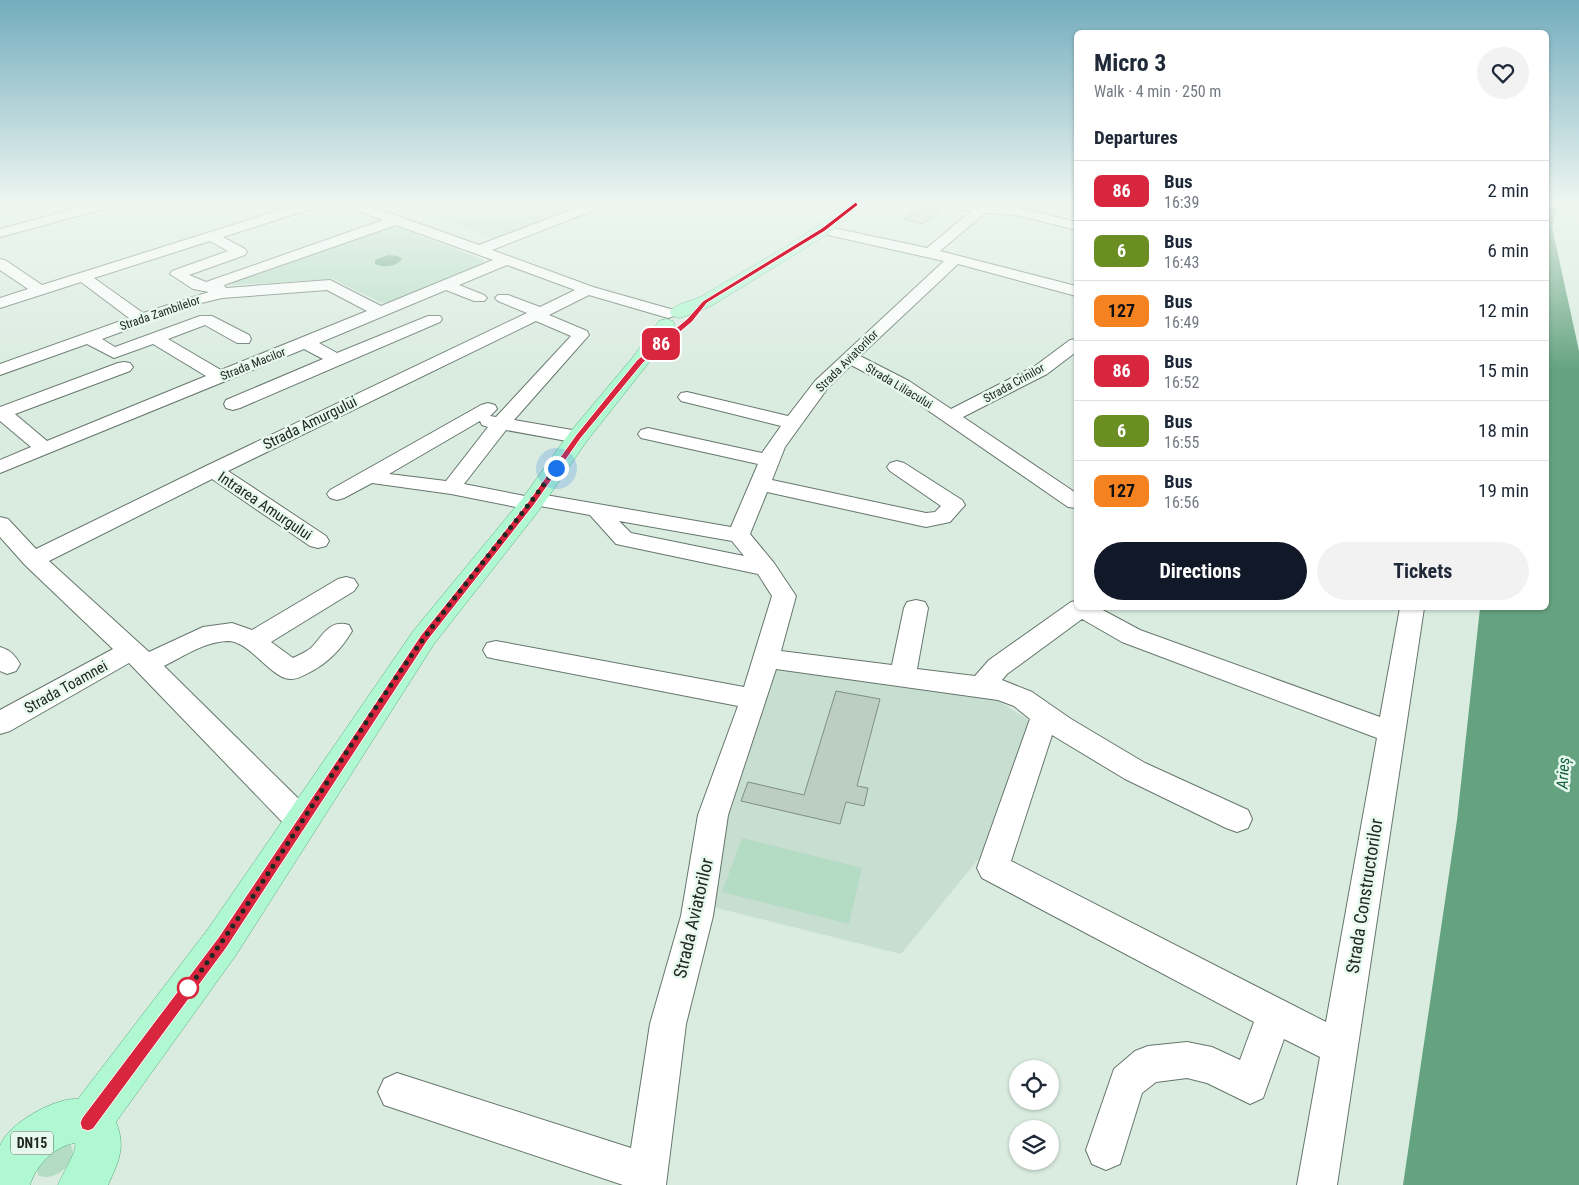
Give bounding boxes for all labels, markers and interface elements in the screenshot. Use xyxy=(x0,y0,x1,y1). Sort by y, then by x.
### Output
button: heart xyxy=(1477,47,1529,99)
text: Micro 3 xyxy=(1094,49,1166,77)
text: Walk · 4 min · 250 m xyxy=(1094,82,1221,101)
text: Departures xyxy=(1094,126,1178,149)
text: Bus xyxy=(1164,170,1193,193)
text: 2 min xyxy=(1487,179,1529,202)
text: 86 xyxy=(1112,180,1131,201)
text: 16:39 xyxy=(1164,193,1199,212)
text: Bus xyxy=(1164,230,1193,253)
text: 6 min xyxy=(1487,239,1529,262)
text: 6 xyxy=(1117,240,1126,261)
text: 16:43 xyxy=(1164,253,1199,272)
text: Bus xyxy=(1164,290,1193,313)
street label: Strada Zambilelor xyxy=(118,293,202,333)
text: 12 min xyxy=(1478,299,1529,322)
text: 127 xyxy=(1108,300,1135,321)
text: 16:49 xyxy=(1164,313,1199,332)
street label: Strada Aviatorilor xyxy=(813,327,881,395)
line badge: 86 xyxy=(638,328,684,360)
text: 86 xyxy=(652,333,670,354)
street label: Strada Macilor xyxy=(218,344,288,383)
text: Bus xyxy=(1164,350,1193,373)
text: 15 min xyxy=(1478,359,1529,382)
street label: Strada Liliacului xyxy=(863,360,935,412)
street label: Strada Crinilor xyxy=(981,360,1047,406)
text: 86 xyxy=(1112,360,1131,381)
text: 16:52 xyxy=(1164,373,1199,392)
street label: Strada Amurgului xyxy=(260,393,360,453)
text: Bus xyxy=(1164,410,1193,433)
text: 18 min xyxy=(1478,419,1529,442)
text: 6 xyxy=(1117,420,1126,441)
text: 16:55 xyxy=(1164,433,1199,452)
your location xyxy=(544,456,569,481)
street label: Intrarea Amurgului xyxy=(215,468,315,544)
text: Bus xyxy=(1164,470,1193,493)
text: 19 min xyxy=(1478,479,1529,502)
text: 127 xyxy=(1108,480,1135,501)
text: 16:56 xyxy=(1164,493,1199,512)
button: Directions xyxy=(1094,542,1307,600)
button: Tickets xyxy=(1317,542,1529,600)
street label: Strada Toamnei xyxy=(21,657,111,717)
water label: Arieș xyxy=(1552,757,1575,790)
street label: Strada Constructorilor xyxy=(1341,817,1387,975)
street label: Strada Aviatorilor xyxy=(669,855,717,980)
unlabelled marker xyxy=(177,977,199,999)
map controls xyxy=(1009,1060,1059,1170)
button: locate xyxy=(1009,1060,1059,1110)
button: layers xyxy=(1009,1120,1059,1170)
road number: DN15 xyxy=(11,1132,53,1154)

